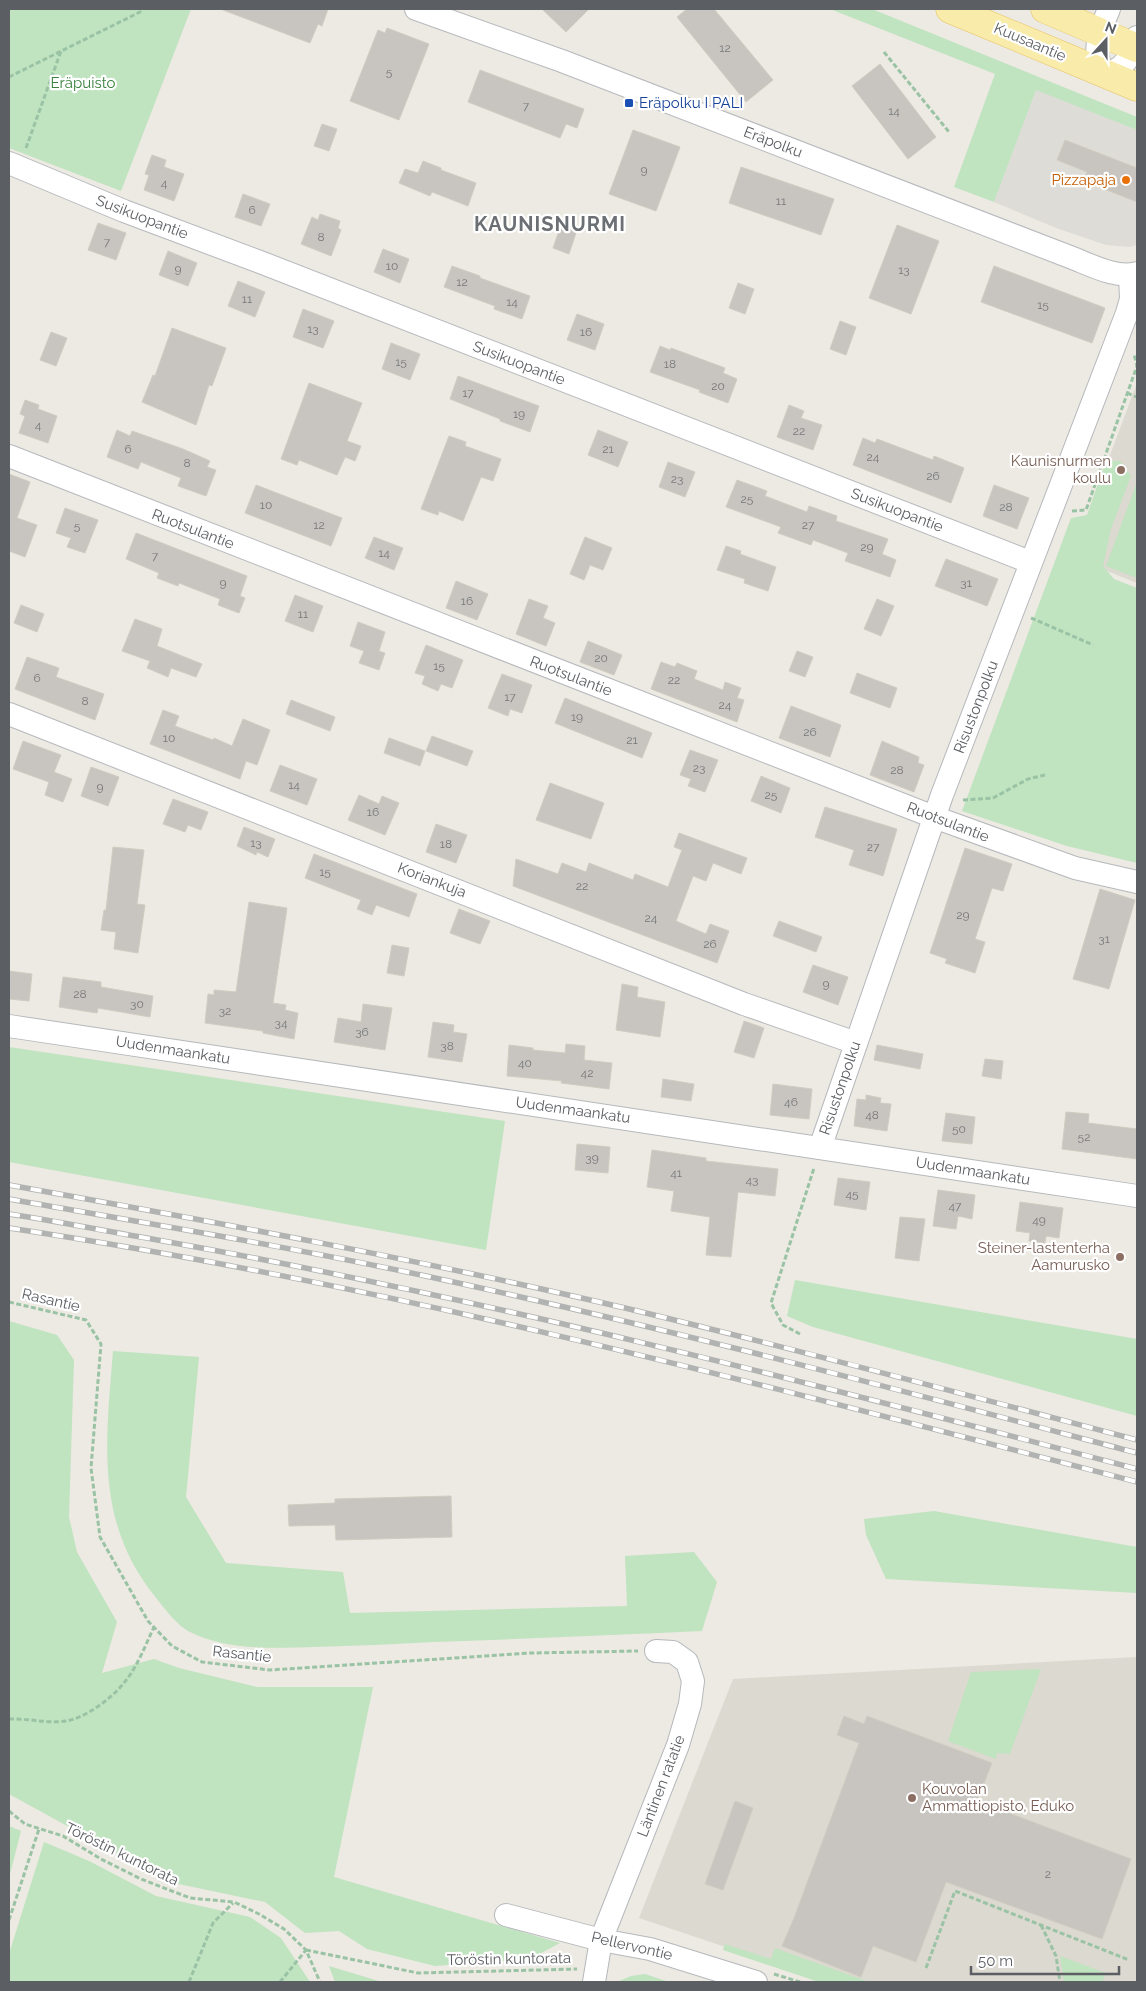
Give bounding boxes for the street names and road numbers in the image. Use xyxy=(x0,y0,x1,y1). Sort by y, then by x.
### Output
street label: Kuusaantie xyxy=(991,19,1069,65)
street label: Eräpolku xyxy=(741,123,805,161)
street label: Susikuopantie xyxy=(93,191,191,243)
street label: Susikuopantie xyxy=(470,337,568,389)
street label: Susikuopantie xyxy=(848,484,946,536)
street label: Ruotsulantie xyxy=(149,505,237,553)
street label: Ruotsulantie xyxy=(527,652,615,700)
street label: Risustonpolku xyxy=(950,658,1002,756)
street label: Ruotsulantie xyxy=(904,798,992,846)
street label: Koriankuja xyxy=(395,859,469,901)
street label: Uudenmaankatu xyxy=(114,1032,232,1068)
street label: Risustonpolku xyxy=(816,1039,865,1137)
street label: Uudenmaankatu xyxy=(514,1093,632,1127)
street label: Uudenmaankatu xyxy=(914,1153,1032,1189)
street label: Rasantie xyxy=(20,1285,82,1315)
street label: Rasantie xyxy=(212,1642,272,1666)
street label: Läntinen ratatie xyxy=(633,1732,689,1839)
street label: Töröstin kuntorata xyxy=(62,1819,182,1889)
street label: Pellervontie xyxy=(590,1928,674,1964)
street label: Töröstin kuntorata xyxy=(447,1949,571,1969)

